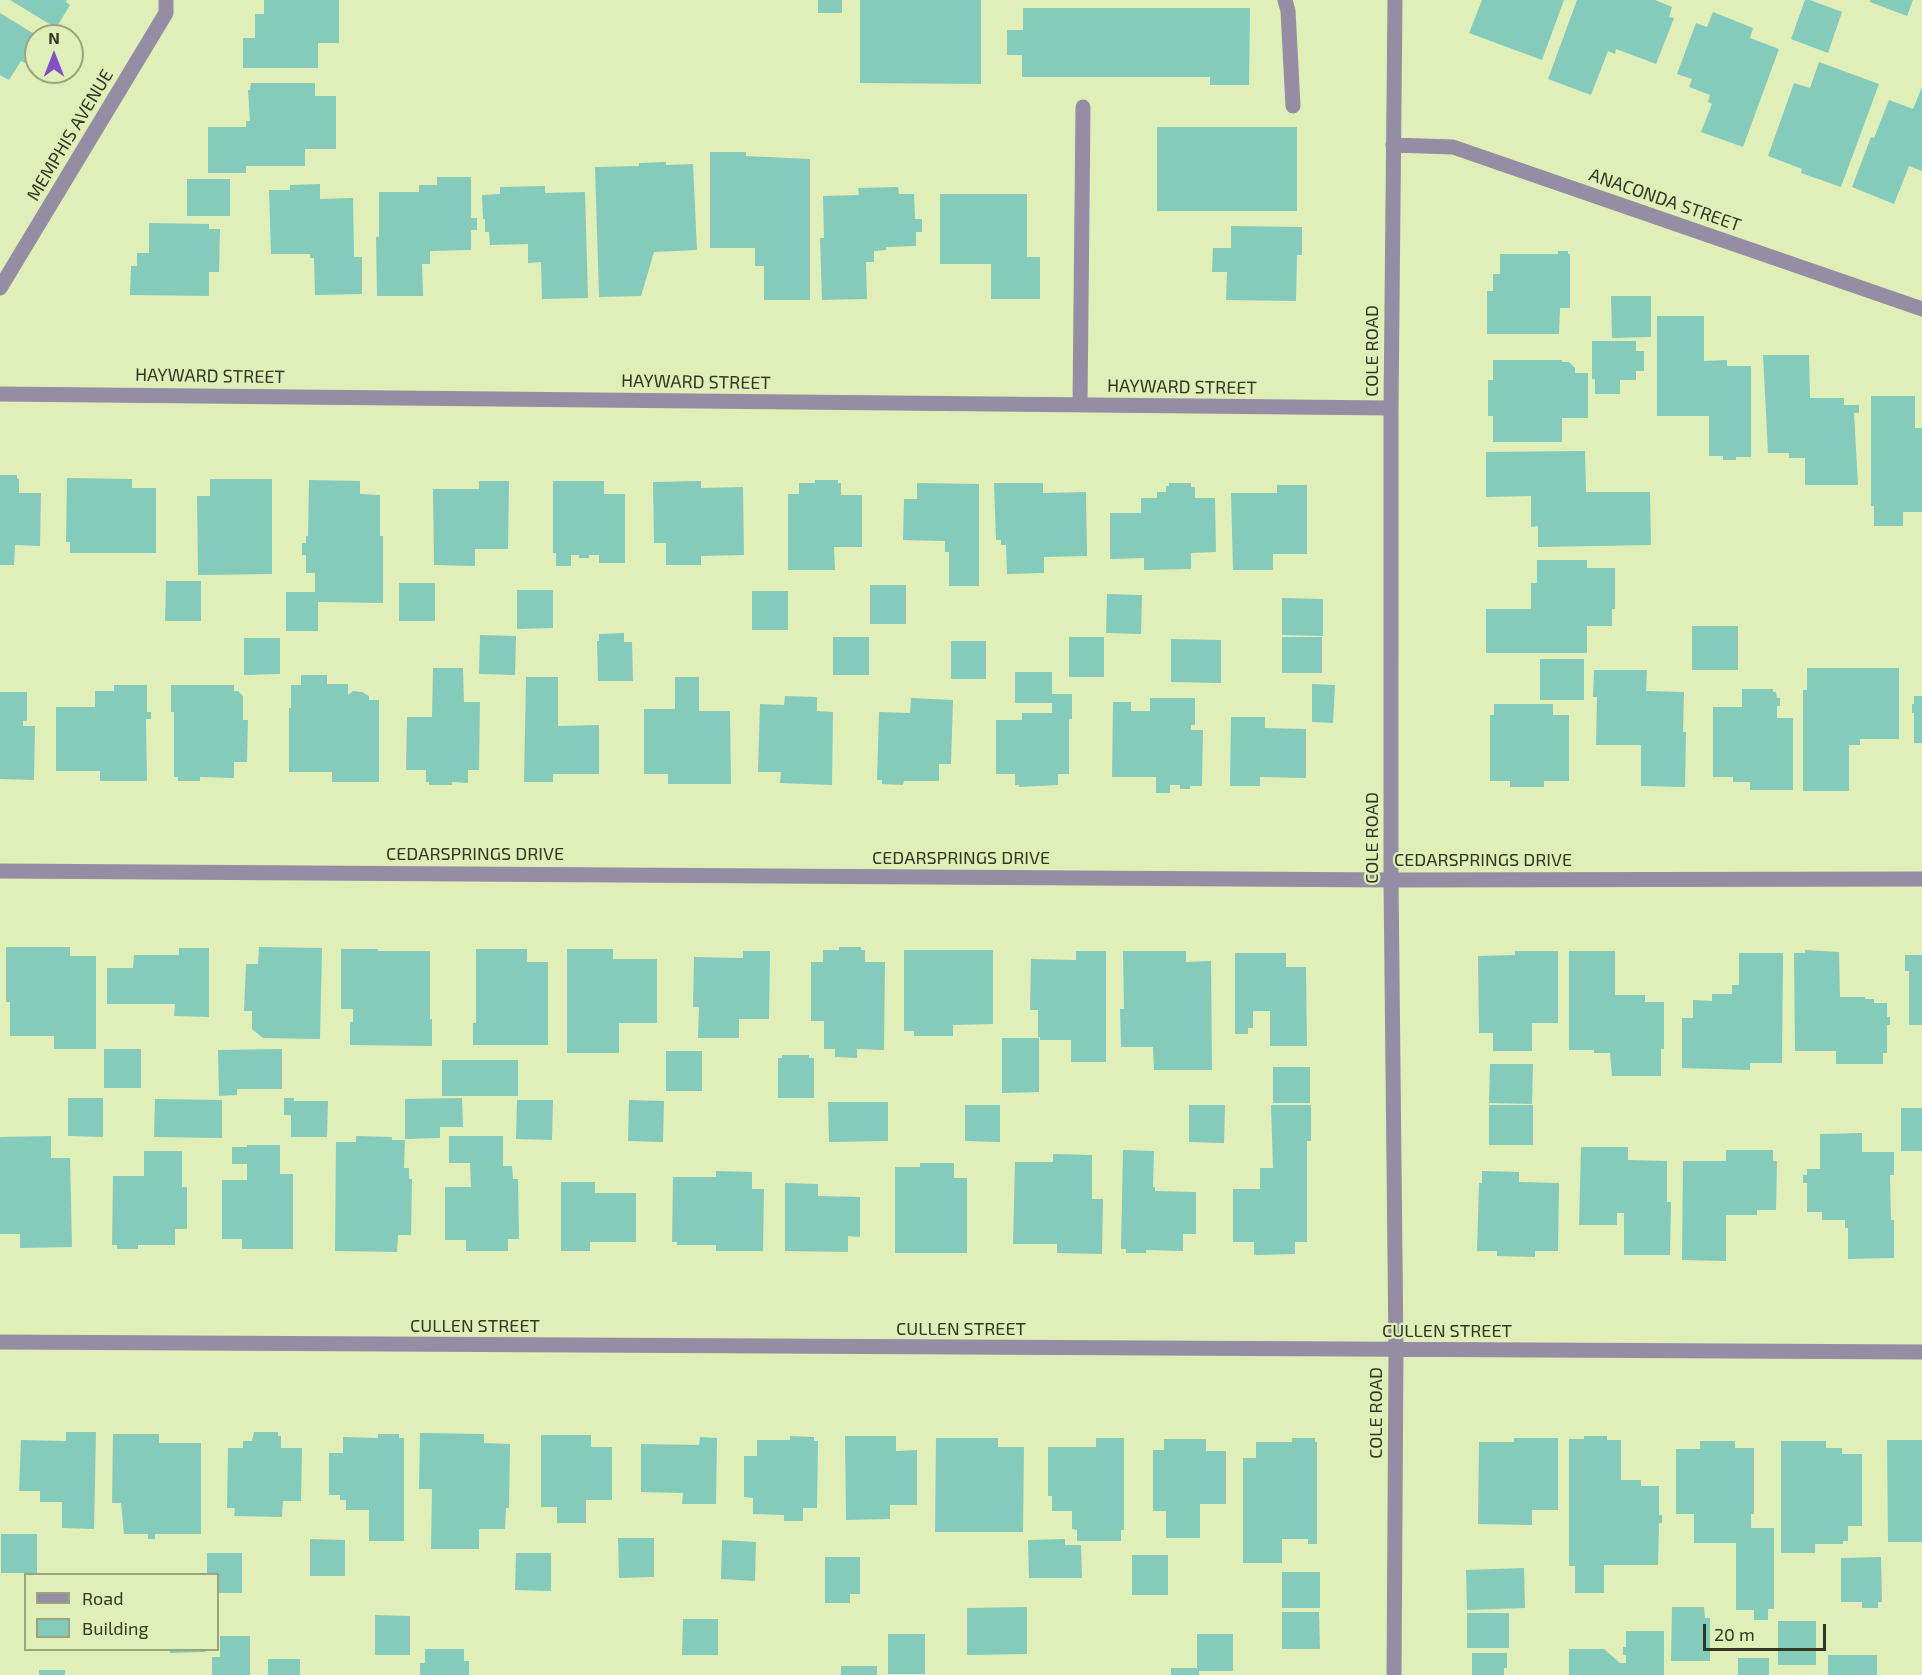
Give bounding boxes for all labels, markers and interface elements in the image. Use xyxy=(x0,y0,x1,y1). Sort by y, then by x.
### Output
north arrow xyxy=(24,24,84,84)
text: N xyxy=(48,28,60,47)
street label: MEMPHIS AVENUE xyxy=(22,65,118,205)
street label: ANACONDA STREET xyxy=(1586,164,1744,236)
street label: COLE ROAD xyxy=(1361,305,1383,397)
street label: HAYWARD STREET xyxy=(135,364,285,388)
street label: HAYWARD STREET xyxy=(621,370,771,394)
street label: HAYWARD STREET xyxy=(1107,375,1257,399)
street label: COLE ROAD xyxy=(1361,792,1383,884)
street label: CEDARSPRINGS DRIVE xyxy=(386,843,564,865)
street label: CEDARSPRINGS DRIVE xyxy=(872,847,1050,869)
street label: CEDARSPRINGS DRIVE xyxy=(1394,849,1572,871)
street label: CULLEN STREET xyxy=(410,1315,540,1337)
street label: CULLEN STREET xyxy=(896,1318,1026,1340)
street label: CULLEN STREET xyxy=(1382,1320,1512,1342)
street label: COLE ROAD xyxy=(1365,1367,1387,1459)
legend xyxy=(24,1573,219,1651)
text: Road xyxy=(82,1587,123,1609)
scale bar xyxy=(1706,1612,1829,1650)
text: Building xyxy=(82,1617,149,1639)
text: 20 m xyxy=(1714,1623,1755,1645)

